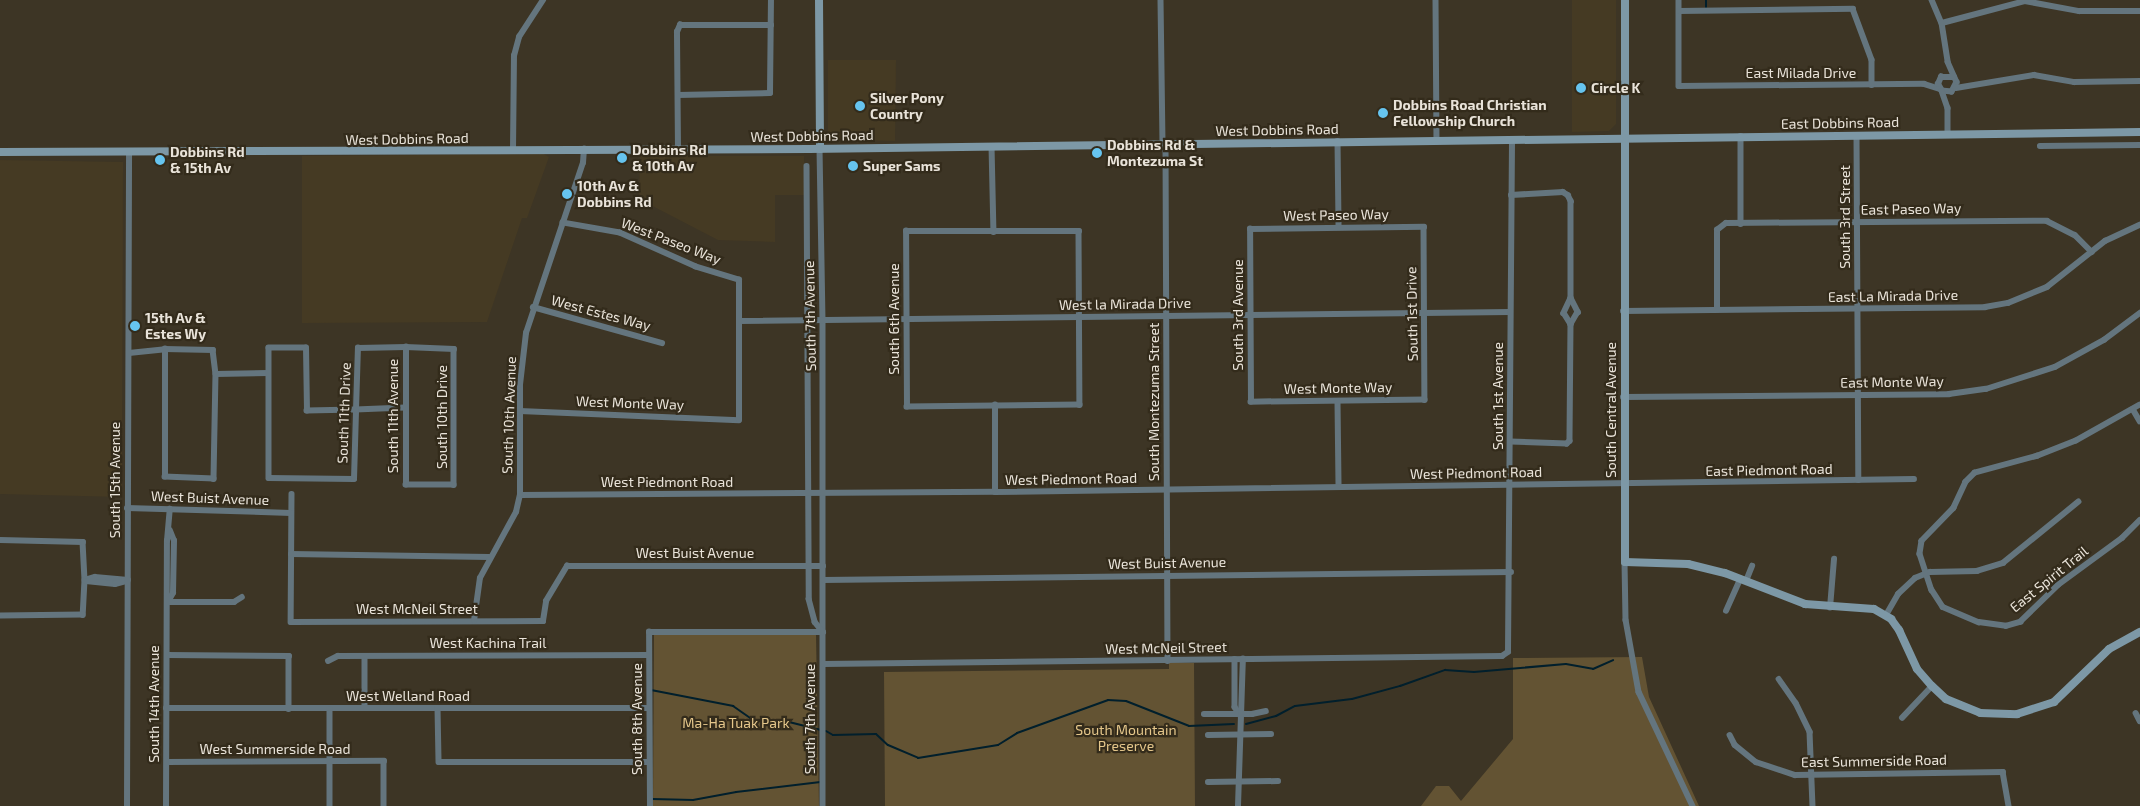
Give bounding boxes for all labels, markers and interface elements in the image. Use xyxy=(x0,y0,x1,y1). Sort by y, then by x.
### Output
street label: East Milada Drive xyxy=(1746,65,1856,81)
place label: Circle K xyxy=(1591,80,1640,96)
marker: Circle K xyxy=(1575,82,1587,94)
place label: Silver Pony Country xyxy=(870,90,944,122)
place label: Dobbins Road Christian Fellowship Church xyxy=(1393,97,1547,130)
marker: Silver Pony Country xyxy=(854,100,866,112)
marker: Dobbins Road Christian Fellowship Church xyxy=(1377,107,1389,119)
street label: East Dobbins Road xyxy=(1781,114,1899,132)
street label: West Dobbins Road xyxy=(1215,121,1339,139)
street label: West Dobbins Road xyxy=(750,127,874,145)
street label: West Dobbins Road xyxy=(345,130,469,148)
place label: Dobbins Rd & Montezuma St xyxy=(1107,137,1203,170)
place label: Dobbins Rd & 10th Av xyxy=(632,142,707,174)
place label: Dobbins Rd & 15th Av xyxy=(170,144,245,176)
marker: Dobbins Rd & Montezuma St xyxy=(1091,147,1103,159)
marker: Dobbins Rd & 10th Av xyxy=(616,152,628,164)
marker: Dobbins Rd & 15th Av xyxy=(154,154,166,166)
place label: Super Sams xyxy=(863,158,941,174)
marker: Super Sams xyxy=(847,160,859,172)
street label: South 3rd Street xyxy=(1837,165,1853,269)
place label: 10th Av & Dobbins Rd xyxy=(577,178,652,210)
marker: 10th Av & Dobbins Rd xyxy=(561,188,573,200)
street label: East Paseo Way xyxy=(1860,200,1962,218)
street label: West Paseo Way xyxy=(1283,206,1389,224)
street label: West Paseo Way xyxy=(619,214,723,268)
street label: South 3rd Avenue xyxy=(1230,259,1246,371)
street label: South 7th Avenue xyxy=(801,260,819,372)
street label: South 6th Avenue xyxy=(886,263,902,375)
street label: South 1st Drive xyxy=(1403,266,1421,362)
street label: East La Mirada Drive xyxy=(1828,286,1958,306)
street label: West Estes Way xyxy=(549,292,653,334)
street label: West la Mirada Drive xyxy=(1059,294,1191,314)
place label: 15th Av & Estes Wy xyxy=(145,310,206,342)
marker: 15th Av & Estes Wy xyxy=(129,320,141,332)
street label: South Montezuma Street xyxy=(1146,323,1162,481)
street label: South 1st Avenue xyxy=(1490,342,1506,450)
street label: South Central Avenue xyxy=(1603,342,1619,478)
street label: South 10th Avenue xyxy=(499,356,519,474)
street label: South 11th Avenue xyxy=(385,358,401,474)
street label: South 11th Drive xyxy=(334,362,354,464)
street label: South 10th Drive xyxy=(434,365,450,469)
street label: East Monte Way xyxy=(1840,373,1944,391)
street label: West Monte Way xyxy=(1284,379,1392,397)
street label: West Monte Way xyxy=(575,393,685,413)
street label: South 15th Avenue xyxy=(107,422,123,538)
street label: East Piedmont Road xyxy=(1705,460,1833,480)
street label: West Piedmont Road xyxy=(1410,463,1542,483)
street label: West Piedmont Road xyxy=(1005,469,1137,489)
street label: West Piedmont Road xyxy=(601,474,733,490)
street label: West Buist Avenue xyxy=(150,488,270,508)
street label: East Spirit Trail xyxy=(2006,542,2092,616)
street label: West Buist Avenue xyxy=(636,545,754,561)
street label: West Buist Avenue xyxy=(1108,554,1226,572)
street label: West McNeil Street xyxy=(356,601,478,617)
street label: West Kachina Trail xyxy=(429,635,547,651)
street label: West McNeil Street xyxy=(1105,639,1227,657)
street label: South 14th Avenue xyxy=(146,645,162,763)
street label: South 8th Avenue xyxy=(629,663,645,775)
street label: South 7th Avenue xyxy=(802,663,818,775)
street label: West Welland Road xyxy=(346,688,470,704)
park label: Ma-Ha Tuak Park xyxy=(682,715,790,731)
park label: South Mountain Preserve xyxy=(1075,722,1177,754)
street label: West Summerside Road xyxy=(199,741,351,757)
street label: East Summerside Road xyxy=(1801,751,1947,771)

